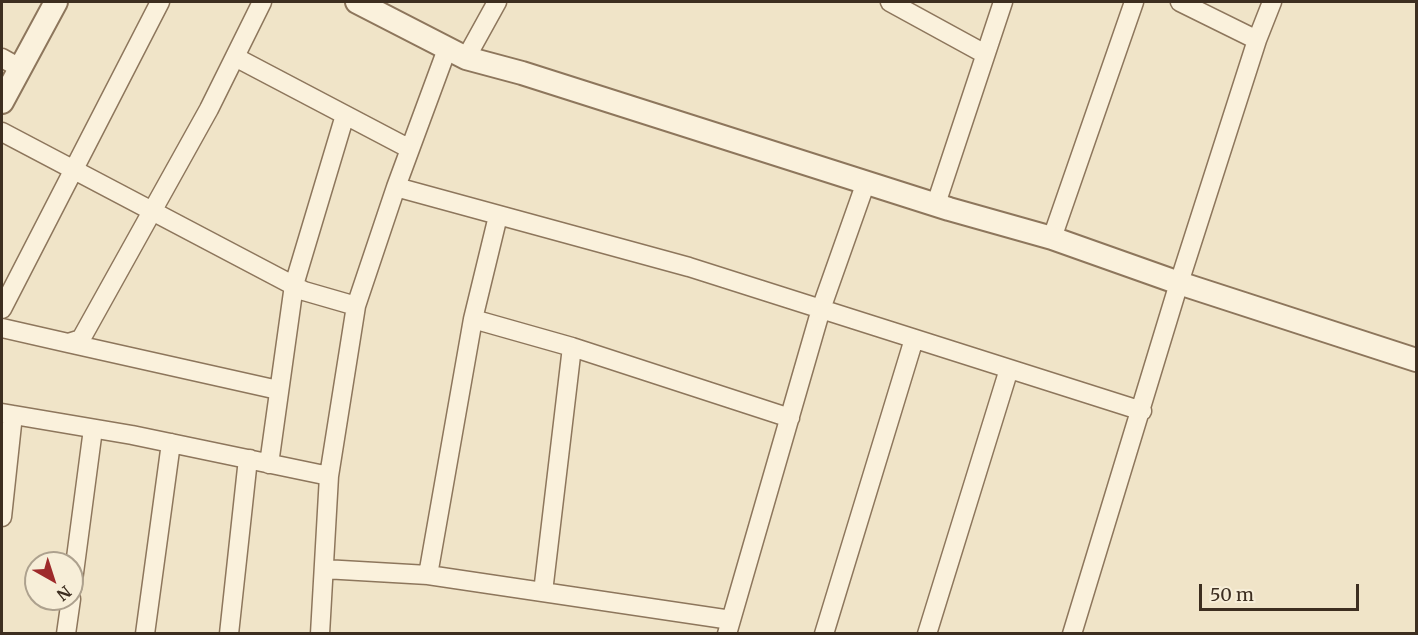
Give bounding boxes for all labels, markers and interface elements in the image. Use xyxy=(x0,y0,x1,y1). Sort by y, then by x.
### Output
north arrow xyxy=(24,551,84,611)
scale bar xyxy=(1202,572,1362,610)
text: N xyxy=(53,582,75,605)
text: 50 m xyxy=(1210,583,1254,606)

